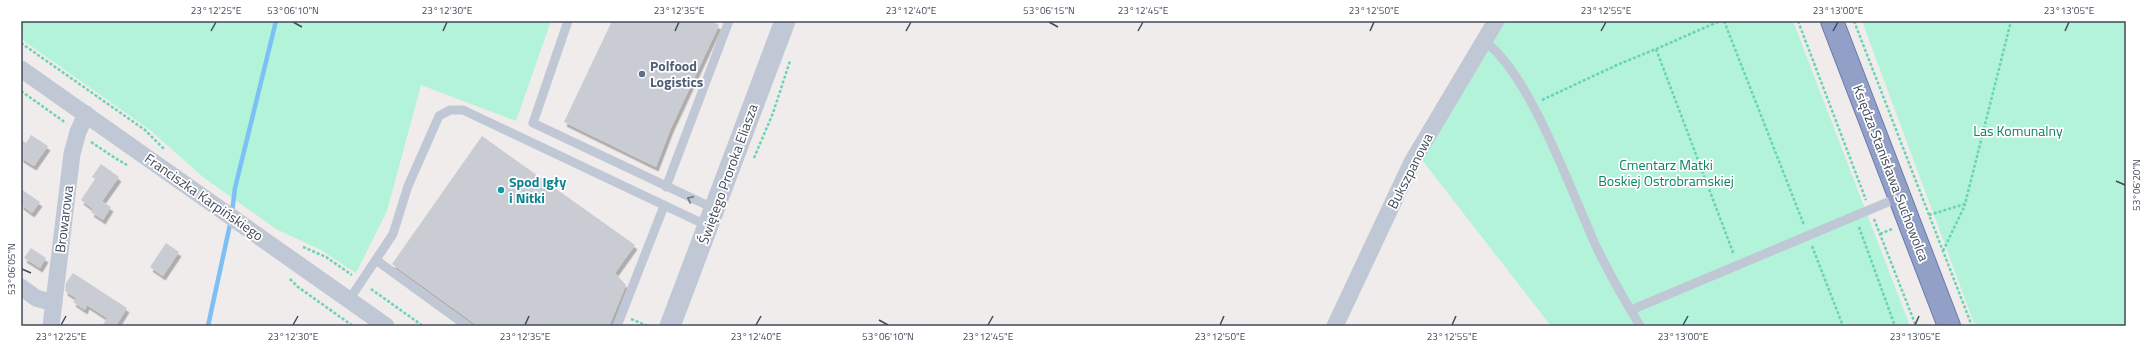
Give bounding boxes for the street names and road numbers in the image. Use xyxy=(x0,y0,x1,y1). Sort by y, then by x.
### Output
street label: Księdza Stanisława Suchowolca xyxy=(1848,82,1935,264)
street label: Świętego Proroka Eliasza xyxy=(692,101,763,247)
street label: Bukszpanowa xyxy=(1381,129,1438,212)
street label: Franciszka Karpińskiego xyxy=(141,148,268,246)
street label: Browarowa xyxy=(49,184,78,254)

